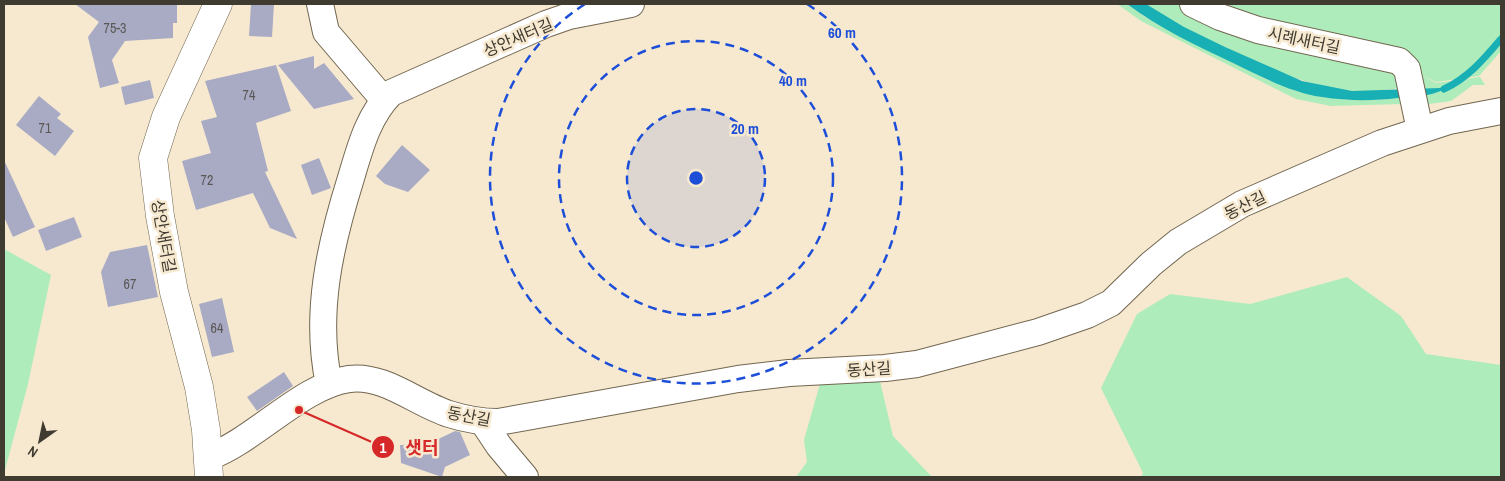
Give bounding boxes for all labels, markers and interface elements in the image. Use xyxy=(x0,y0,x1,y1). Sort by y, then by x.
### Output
street label: 상안새터길 xyxy=(480,12,556,62)
house number: 75-3 xyxy=(104,19,126,37)
text: 60 m xyxy=(828,22,856,43)
street label: 시례새터길 xyxy=(1266,22,1342,58)
text: 40 m xyxy=(779,70,807,91)
house number: 74 xyxy=(243,86,256,104)
text: 20 m xyxy=(731,118,759,139)
house number: 71 xyxy=(39,119,52,137)
centre of rings xyxy=(687,169,705,187)
house number: 72 xyxy=(201,171,213,189)
street label: 동산길 xyxy=(1220,185,1270,225)
street label: 상안새터길 xyxy=(147,198,181,274)
house number: 67 xyxy=(124,275,136,293)
house number: 64 xyxy=(211,319,224,337)
street label: 동산길 xyxy=(846,356,892,382)
street label: 동산길 xyxy=(445,401,493,431)
north arrow xyxy=(15,416,65,466)
callout: 샛터 xyxy=(370,431,448,464)
text: 샛터 xyxy=(405,435,439,460)
text: 1 xyxy=(380,437,387,458)
text: N xyxy=(25,442,41,462)

